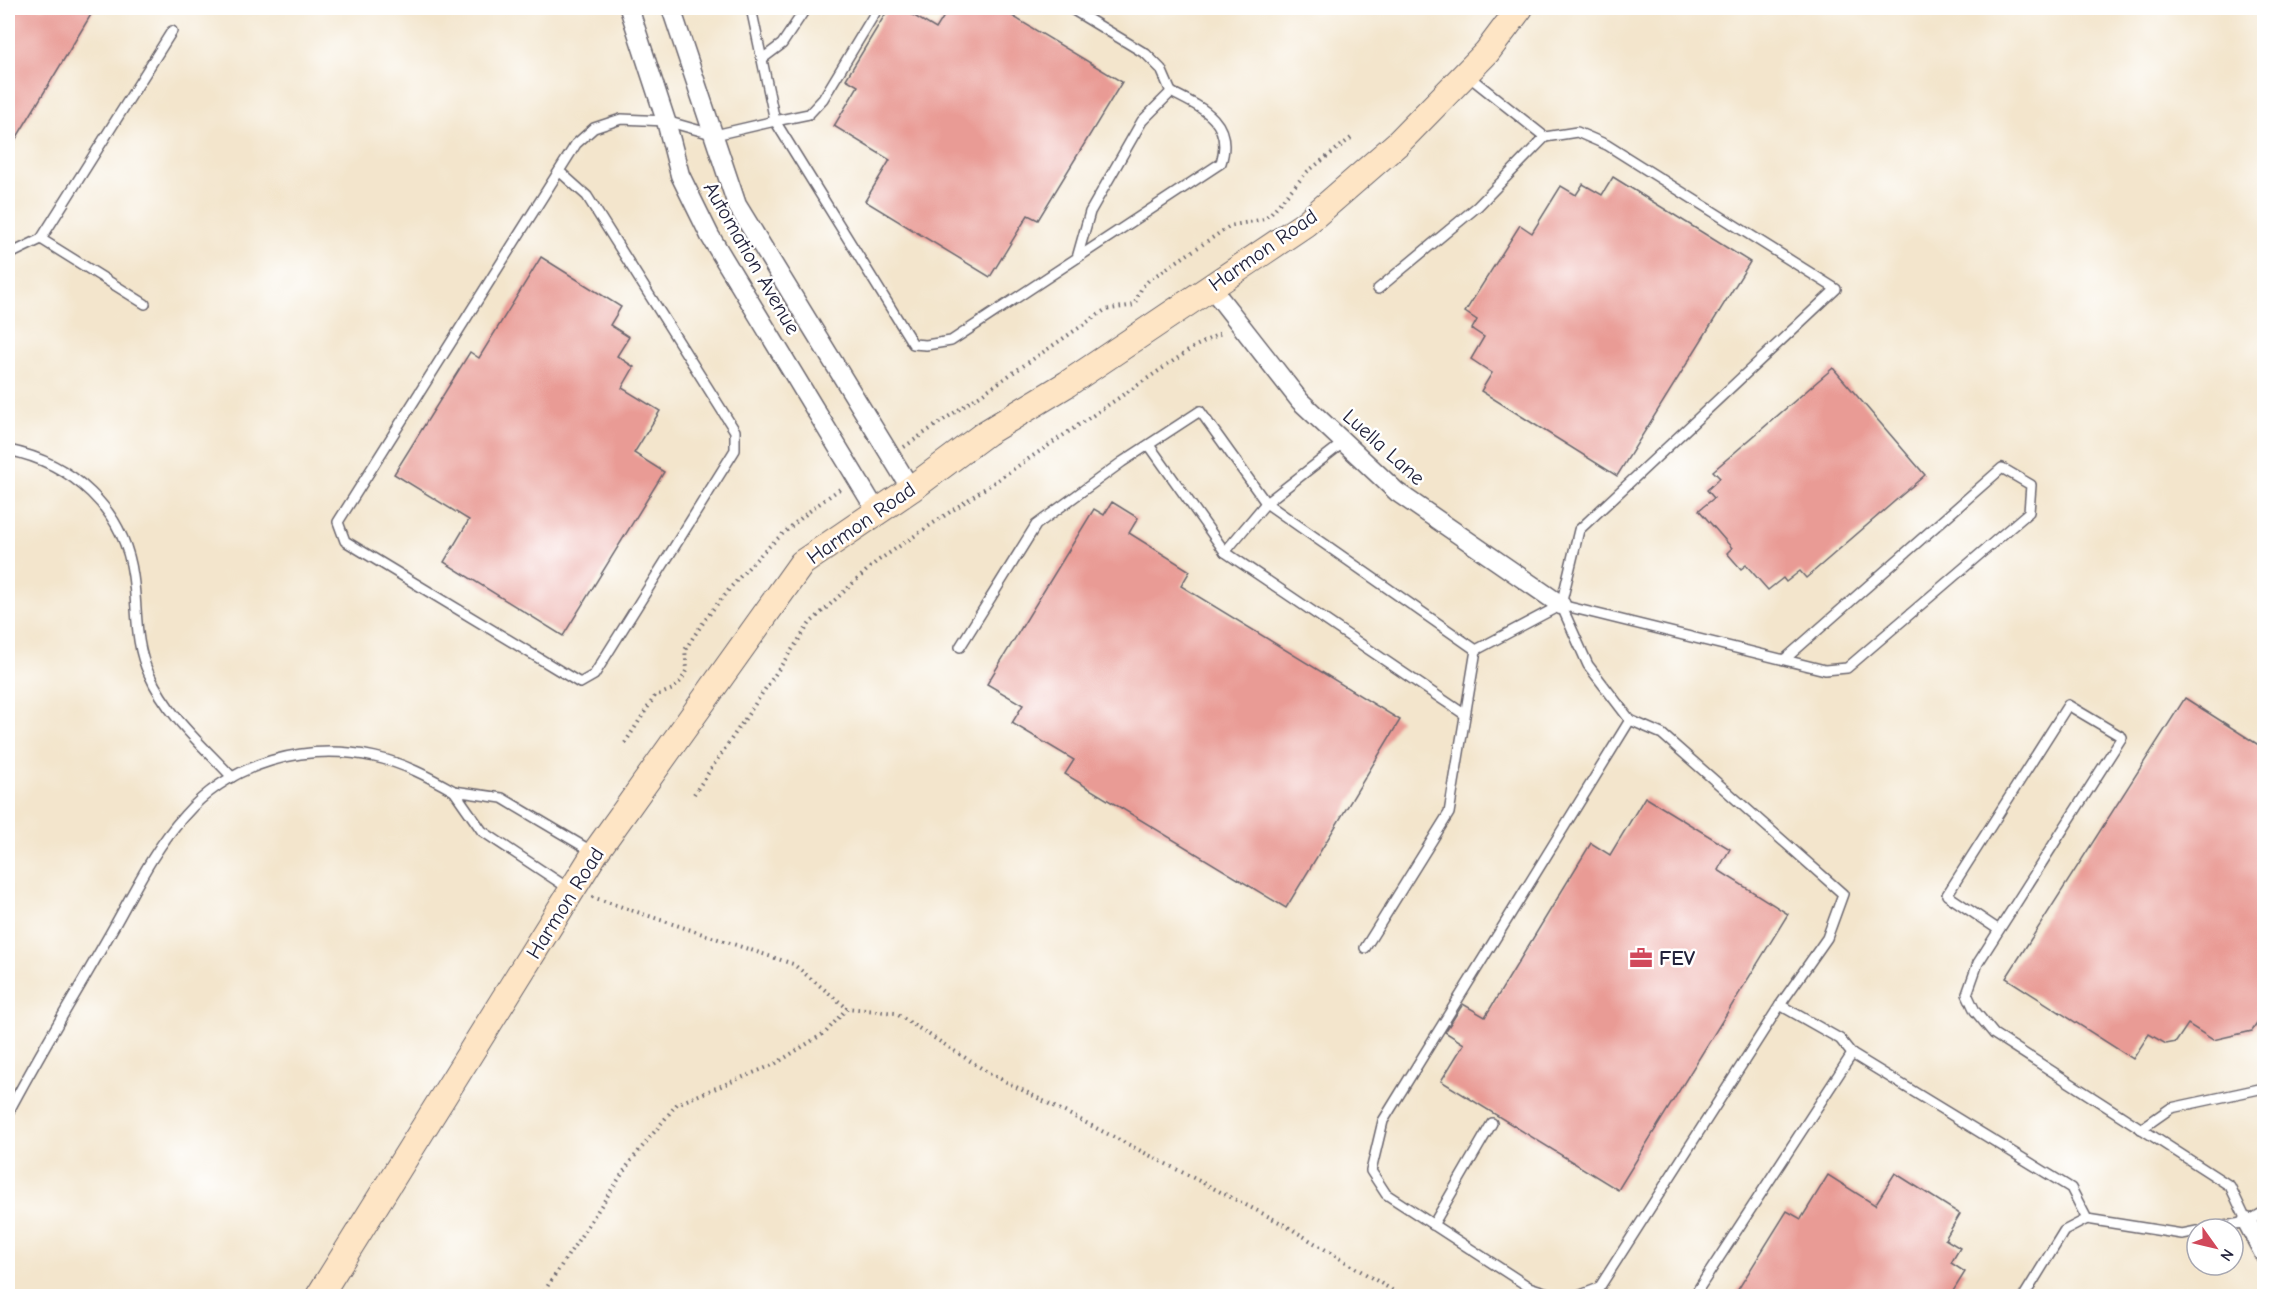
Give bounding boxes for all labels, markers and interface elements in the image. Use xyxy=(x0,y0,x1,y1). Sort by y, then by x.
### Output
street label: Automation Avenue xyxy=(699,177,805,339)
street label: Harmon Road xyxy=(1204,204,1322,296)
street label: Luella Lane xyxy=(1338,404,1430,490)
street label: Harmon Road xyxy=(802,477,920,569)
street label: Harmon Road xyxy=(521,843,609,963)
office icon: FEV xyxy=(1628,945,1654,971)
place label: FEV xyxy=(1659,946,1696,970)
north arrow xyxy=(2185,1217,2245,1277)
text: N xyxy=(2216,1245,2237,1264)

